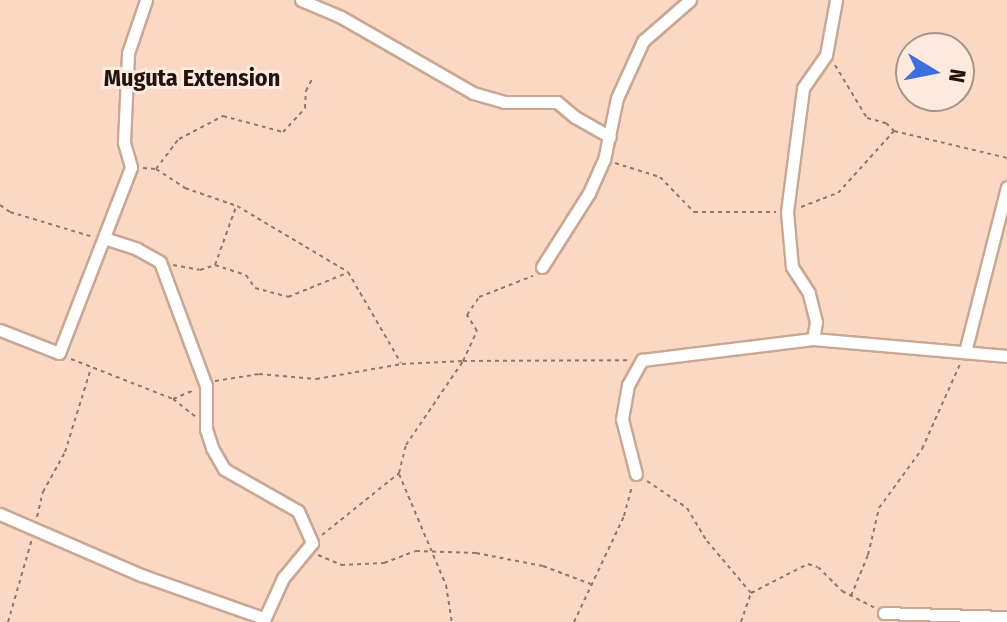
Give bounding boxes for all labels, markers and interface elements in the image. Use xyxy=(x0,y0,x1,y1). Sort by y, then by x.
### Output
north arrow xyxy=(895,32,975,112)
district label: Muguta Extension xyxy=(104,65,280,93)
text: N xyxy=(943,67,972,85)

